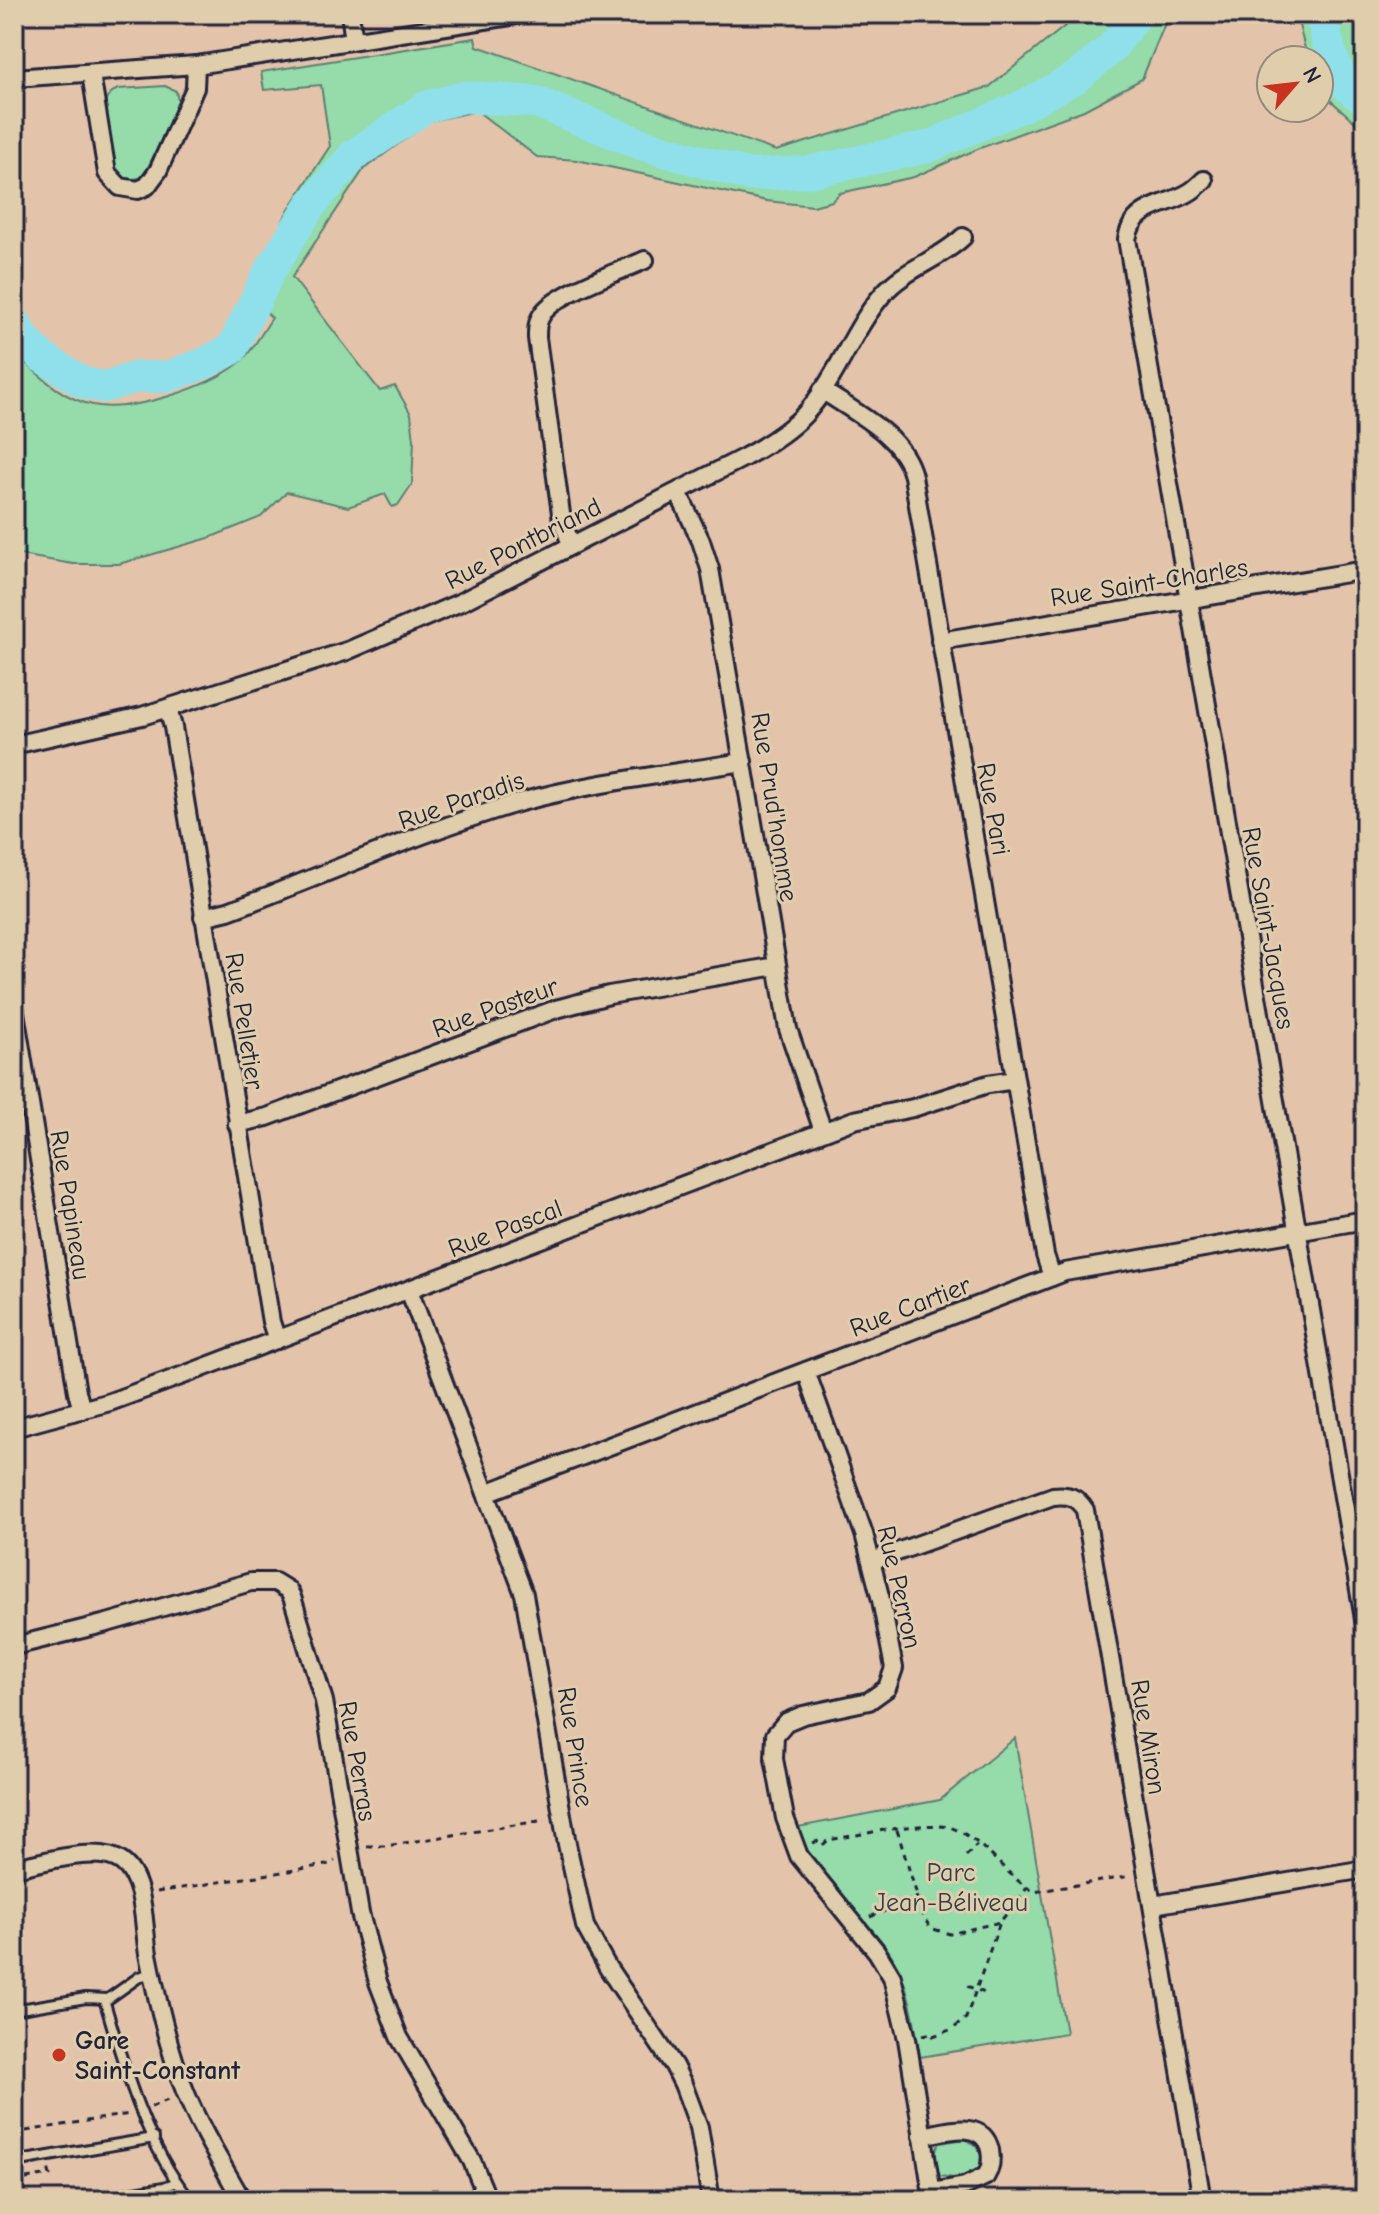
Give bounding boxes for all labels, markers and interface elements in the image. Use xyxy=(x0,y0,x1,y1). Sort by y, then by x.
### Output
north arrow xyxy=(1255,44,1335,124)
text: N xyxy=(1297,63,1327,88)
street label: Rue Pontbriand xyxy=(440,492,607,596)
street label: Rue Saint-Charles xyxy=(1048,553,1250,613)
street label: Rue Prud'homme xyxy=(744,710,804,904)
street label: Rue Pari xyxy=(970,760,1016,858)
street label: Rue Paradis xyxy=(394,765,528,836)
street label: Rue Saint-Jacques xyxy=(1235,825,1301,1032)
street label: Rue Pelletier xyxy=(218,951,270,1092)
street label: Rue Pasteur xyxy=(428,971,563,1045)
street label: Rue Papineau xyxy=(43,1128,97,1282)
street label: Rue Pascal xyxy=(444,1193,567,1264)
street label: Rue Cartier xyxy=(846,1270,976,1344)
street label: Rue Perron xyxy=(870,1523,928,1652)
street label: Rue Miron xyxy=(1124,1677,1172,1797)
street label: Rue Prince xyxy=(551,1685,599,1809)
street label: Rue Perras xyxy=(332,1699,382,1824)
park label: Parc Jean-Béliveau xyxy=(874,1858,1028,1918)
place label: Gare Saint-Constant xyxy=(75,2026,240,2086)
marker: Gare Saint-Constant xyxy=(50,2046,68,2064)

